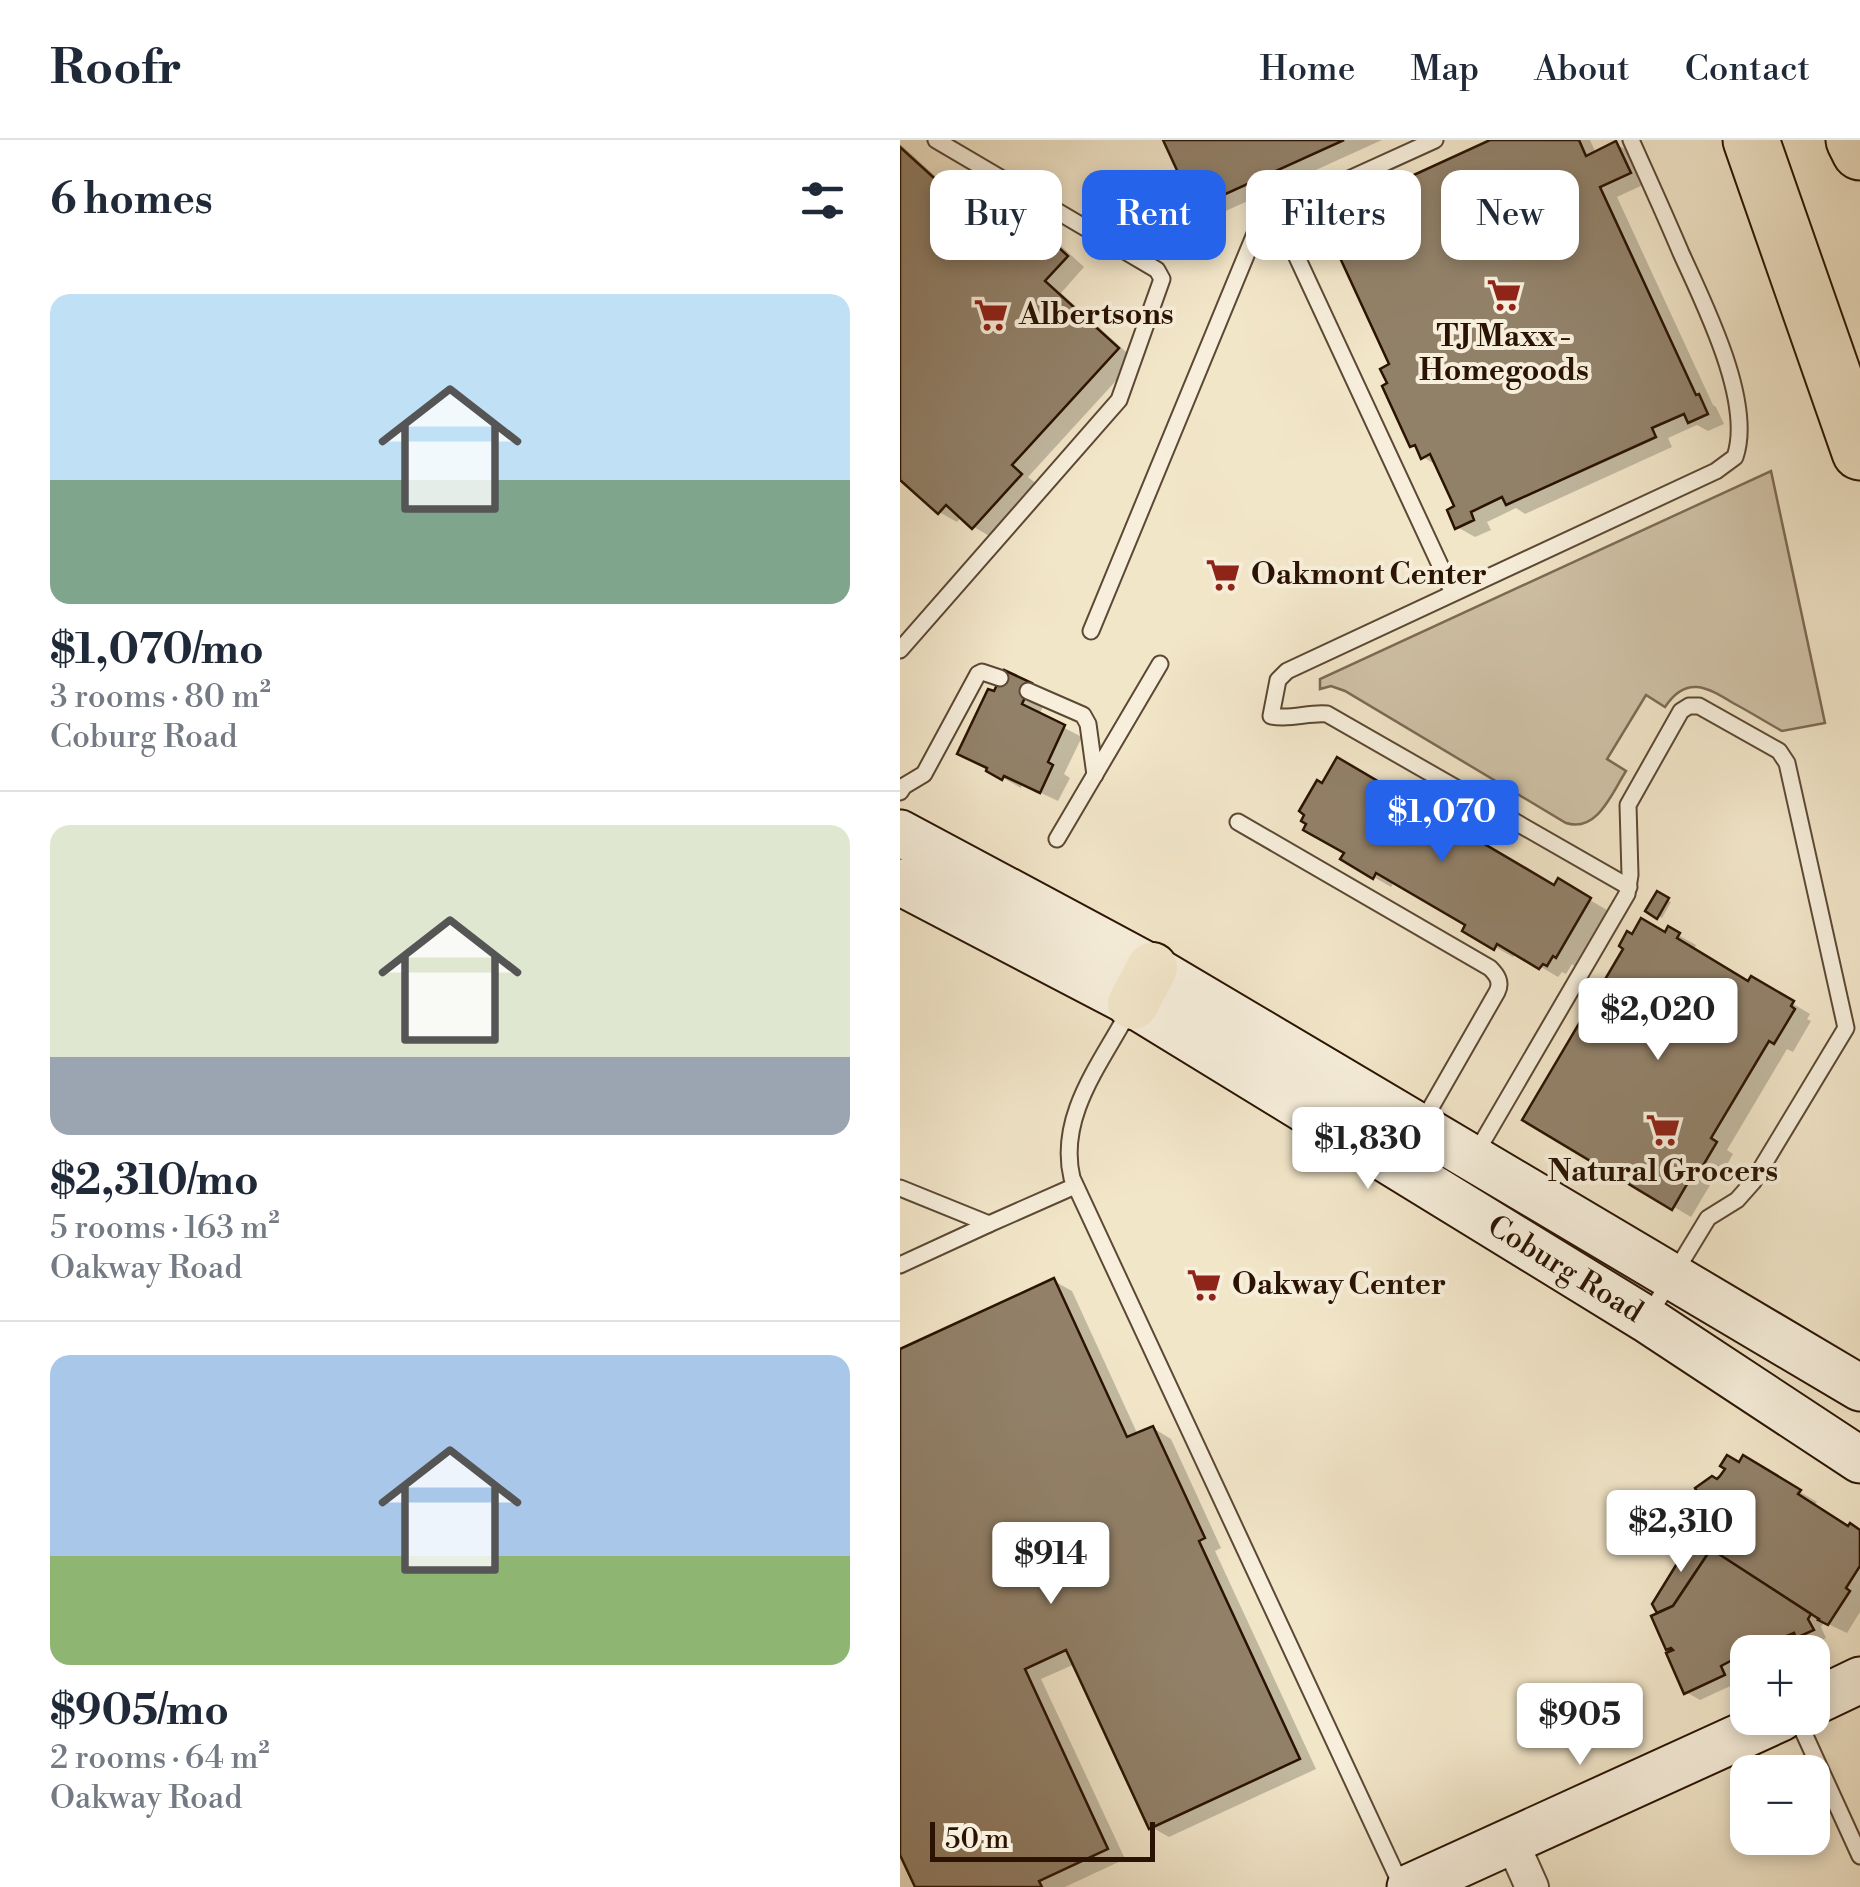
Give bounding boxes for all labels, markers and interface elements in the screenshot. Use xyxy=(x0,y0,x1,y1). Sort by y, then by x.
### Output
text: Roofr xyxy=(50,39,182,99)
text: Home xyxy=(1259,48,1355,91)
text: Map xyxy=(1410,48,1479,91)
text: About xyxy=(1534,48,1630,91)
text: Contact xyxy=(1685,48,1810,91)
chip: Buy xyxy=(930,170,1062,260)
chip: Rent xyxy=(1082,170,1226,260)
chip: Filters xyxy=(1246,170,1421,260)
chip: New xyxy=(1441,170,1579,260)
icon: filters xyxy=(795,173,850,228)
text: 6 homes xyxy=(50,174,213,227)
supermarket icon: TJ Maxx - Homegoods xyxy=(1485,276,1523,314)
supermarket icon: Albertsons xyxy=(972,296,1010,334)
place label: Albertsons xyxy=(1018,296,1174,334)
place label: TJ Maxx - Homegoods xyxy=(1419,318,1589,390)
icon: home xyxy=(360,359,540,539)
supermarket icon: Oakmont Center xyxy=(1204,556,1242,594)
place label: Oakmont Center xyxy=(1251,556,1487,594)
text: $1,070/mo xyxy=(50,624,264,677)
text: 3 rooms · 80 m² xyxy=(50,677,271,717)
text: Coburg Road xyxy=(50,717,237,757)
pin: $1,070 xyxy=(1361,780,1523,865)
text: $1,070 xyxy=(1388,792,1496,832)
icon: home xyxy=(360,890,540,1070)
pin: $2,020 xyxy=(1577,978,1739,1063)
text: $2,020 xyxy=(1600,990,1716,1030)
pin: $1,830 xyxy=(1287,1107,1449,1192)
supermarket icon: Natural Grocers xyxy=(1644,1111,1682,1149)
text: $1,830 xyxy=(1314,1119,1422,1159)
place label: Natural Grocers xyxy=(1548,1153,1778,1191)
text: $2,310/mo xyxy=(50,1155,259,1208)
street label: Coburg Road xyxy=(1480,1207,1650,1331)
text: 5 rooms · 163 m² xyxy=(50,1208,280,1248)
text: Oakway Road xyxy=(50,1248,242,1288)
supermarket icon: Oakway Center xyxy=(1185,1266,1223,1304)
place label: Oakway Center xyxy=(1232,1266,1446,1304)
icon: home xyxy=(360,1420,540,1600)
pin: $2,310 xyxy=(1600,1490,1762,1575)
text: $2,310 xyxy=(1629,1502,1733,1542)
pin: $914 xyxy=(992,1522,1110,1607)
text: $914 xyxy=(1014,1534,1088,1574)
map controls xyxy=(1730,1635,1830,1855)
button: + xyxy=(1730,1635,1830,1735)
pin: $905 xyxy=(1521,1683,1639,1768)
text: $905/mo xyxy=(50,1685,229,1738)
text: $905 xyxy=(1539,1695,1621,1735)
text: 2 rooms · 64 m² xyxy=(50,1738,270,1778)
button: − xyxy=(1730,1755,1830,1855)
text: Oakway Road xyxy=(50,1778,242,1818)
scale bar xyxy=(930,1817,1155,1862)
text: 50 m xyxy=(945,1822,1009,1857)

